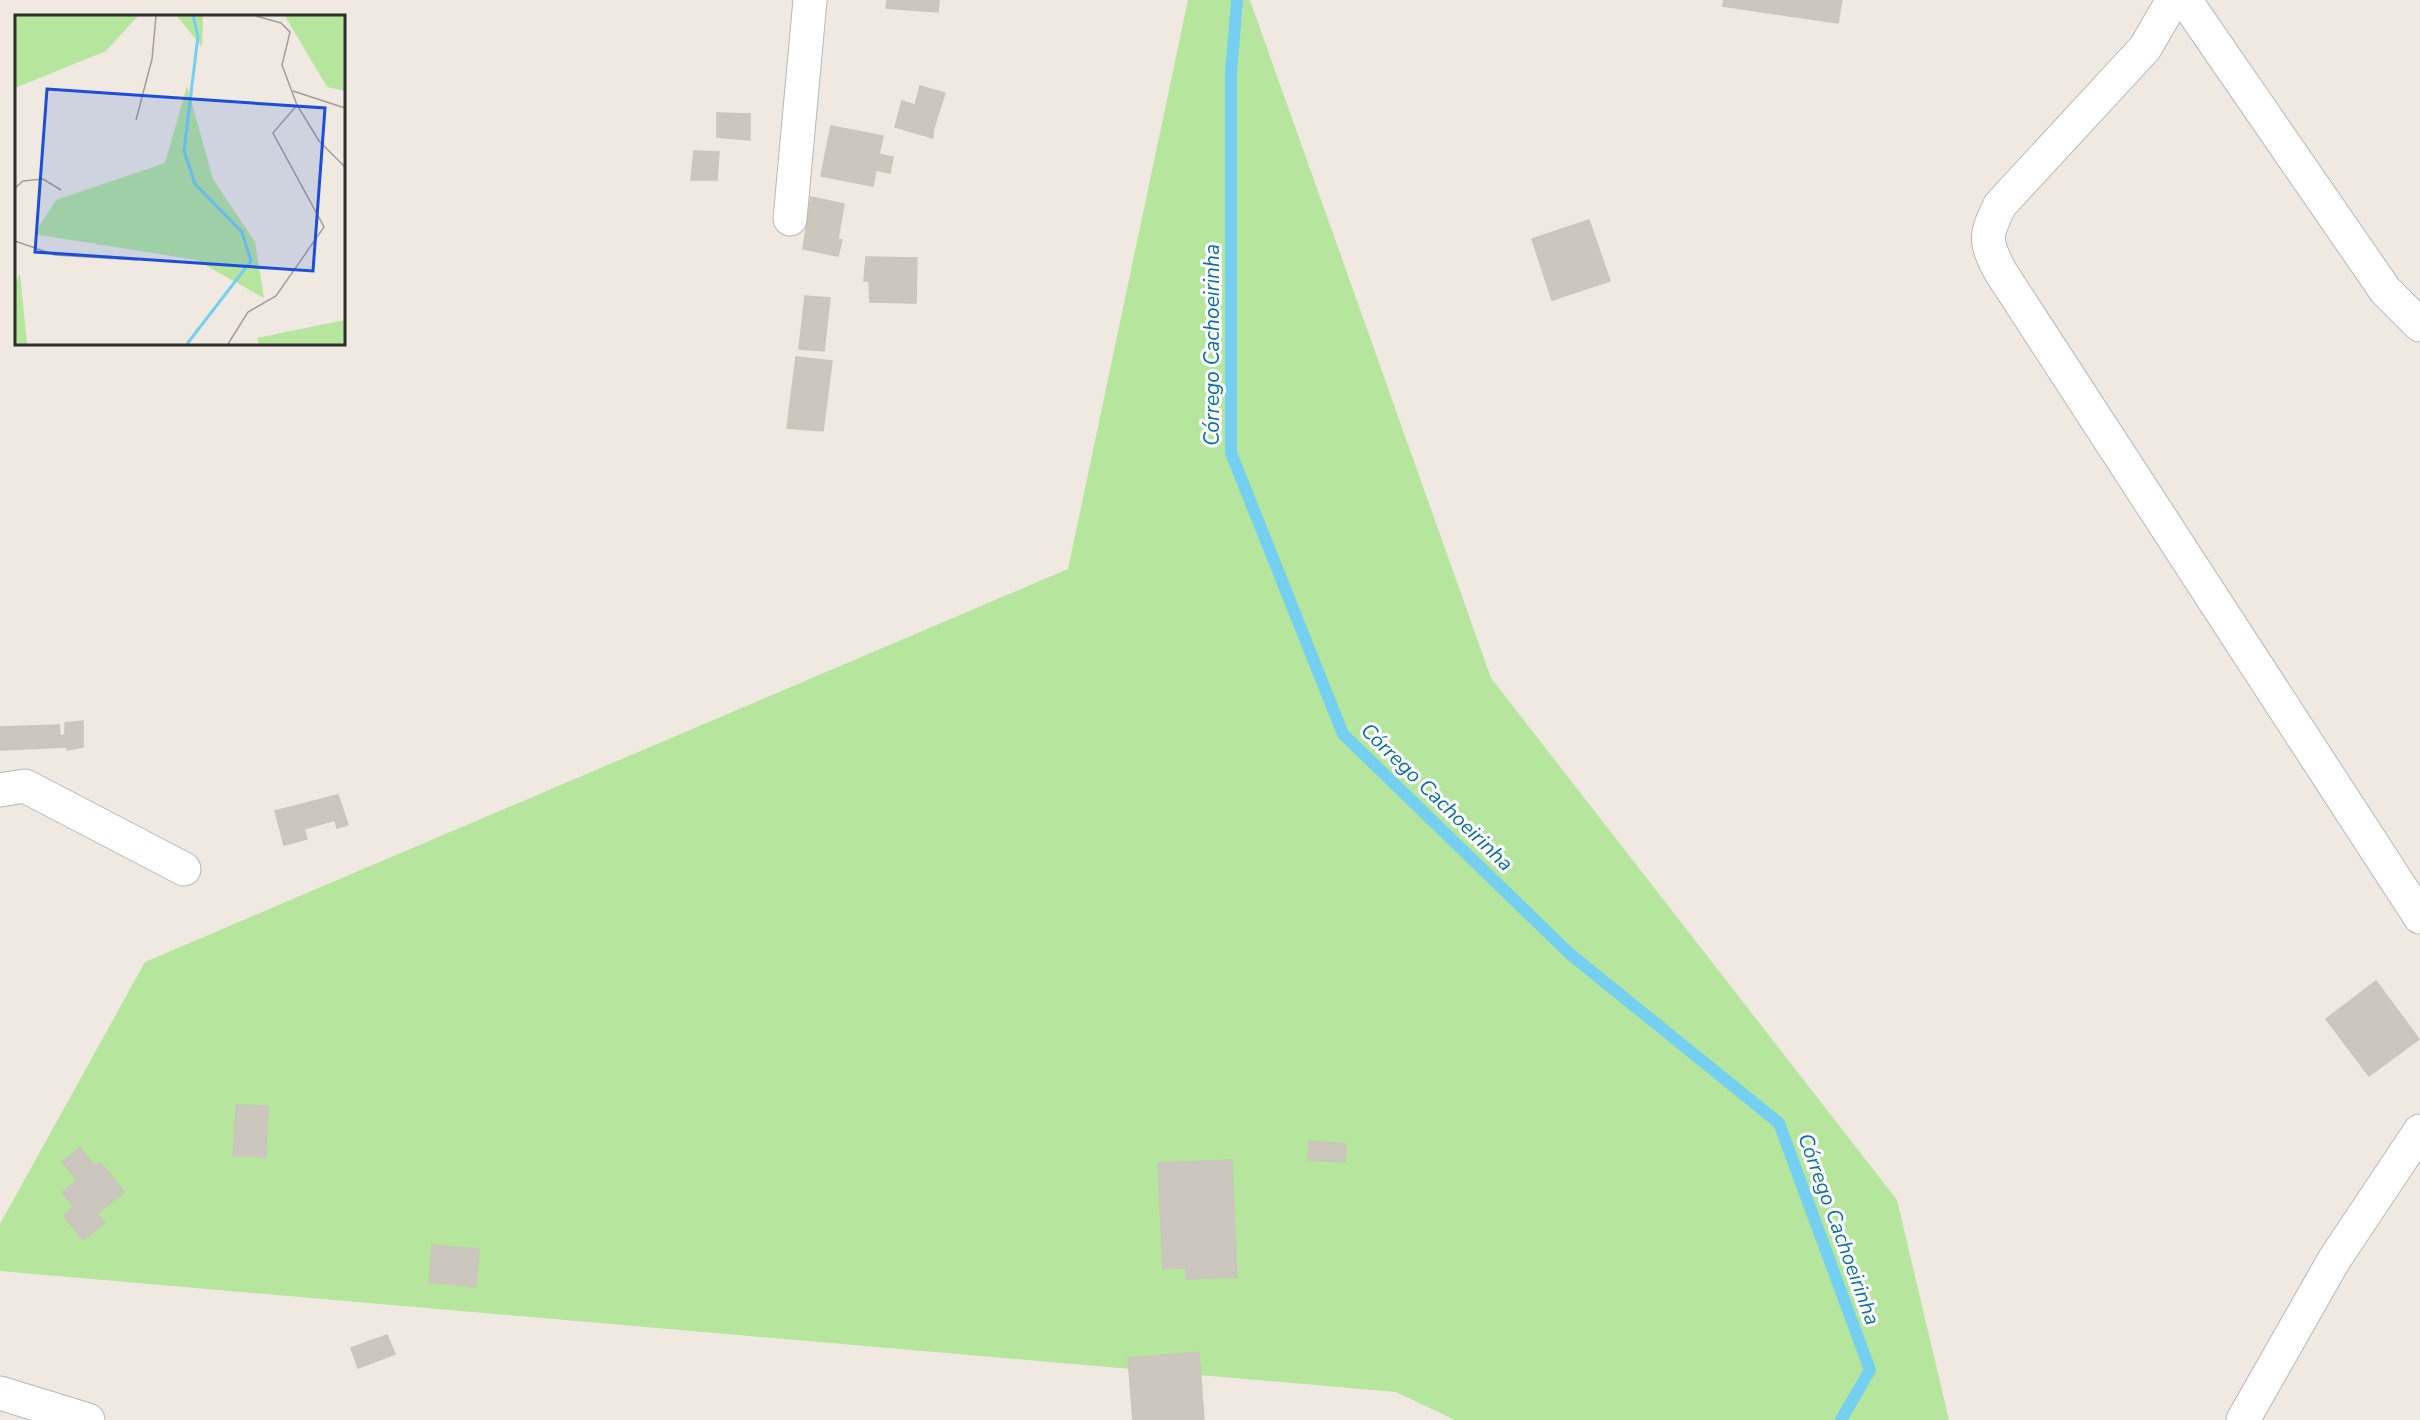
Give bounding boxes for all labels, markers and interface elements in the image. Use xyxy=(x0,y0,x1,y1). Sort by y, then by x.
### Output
inset map xyxy=(15,15,345,345)
water label: Córrego Cachoeirinha xyxy=(1198,244,1226,446)
water label: Córrego Cachoeirinha xyxy=(1355,717,1519,877)
water label: Córrego Cachoeirinha xyxy=(1791,1129,1887,1329)

